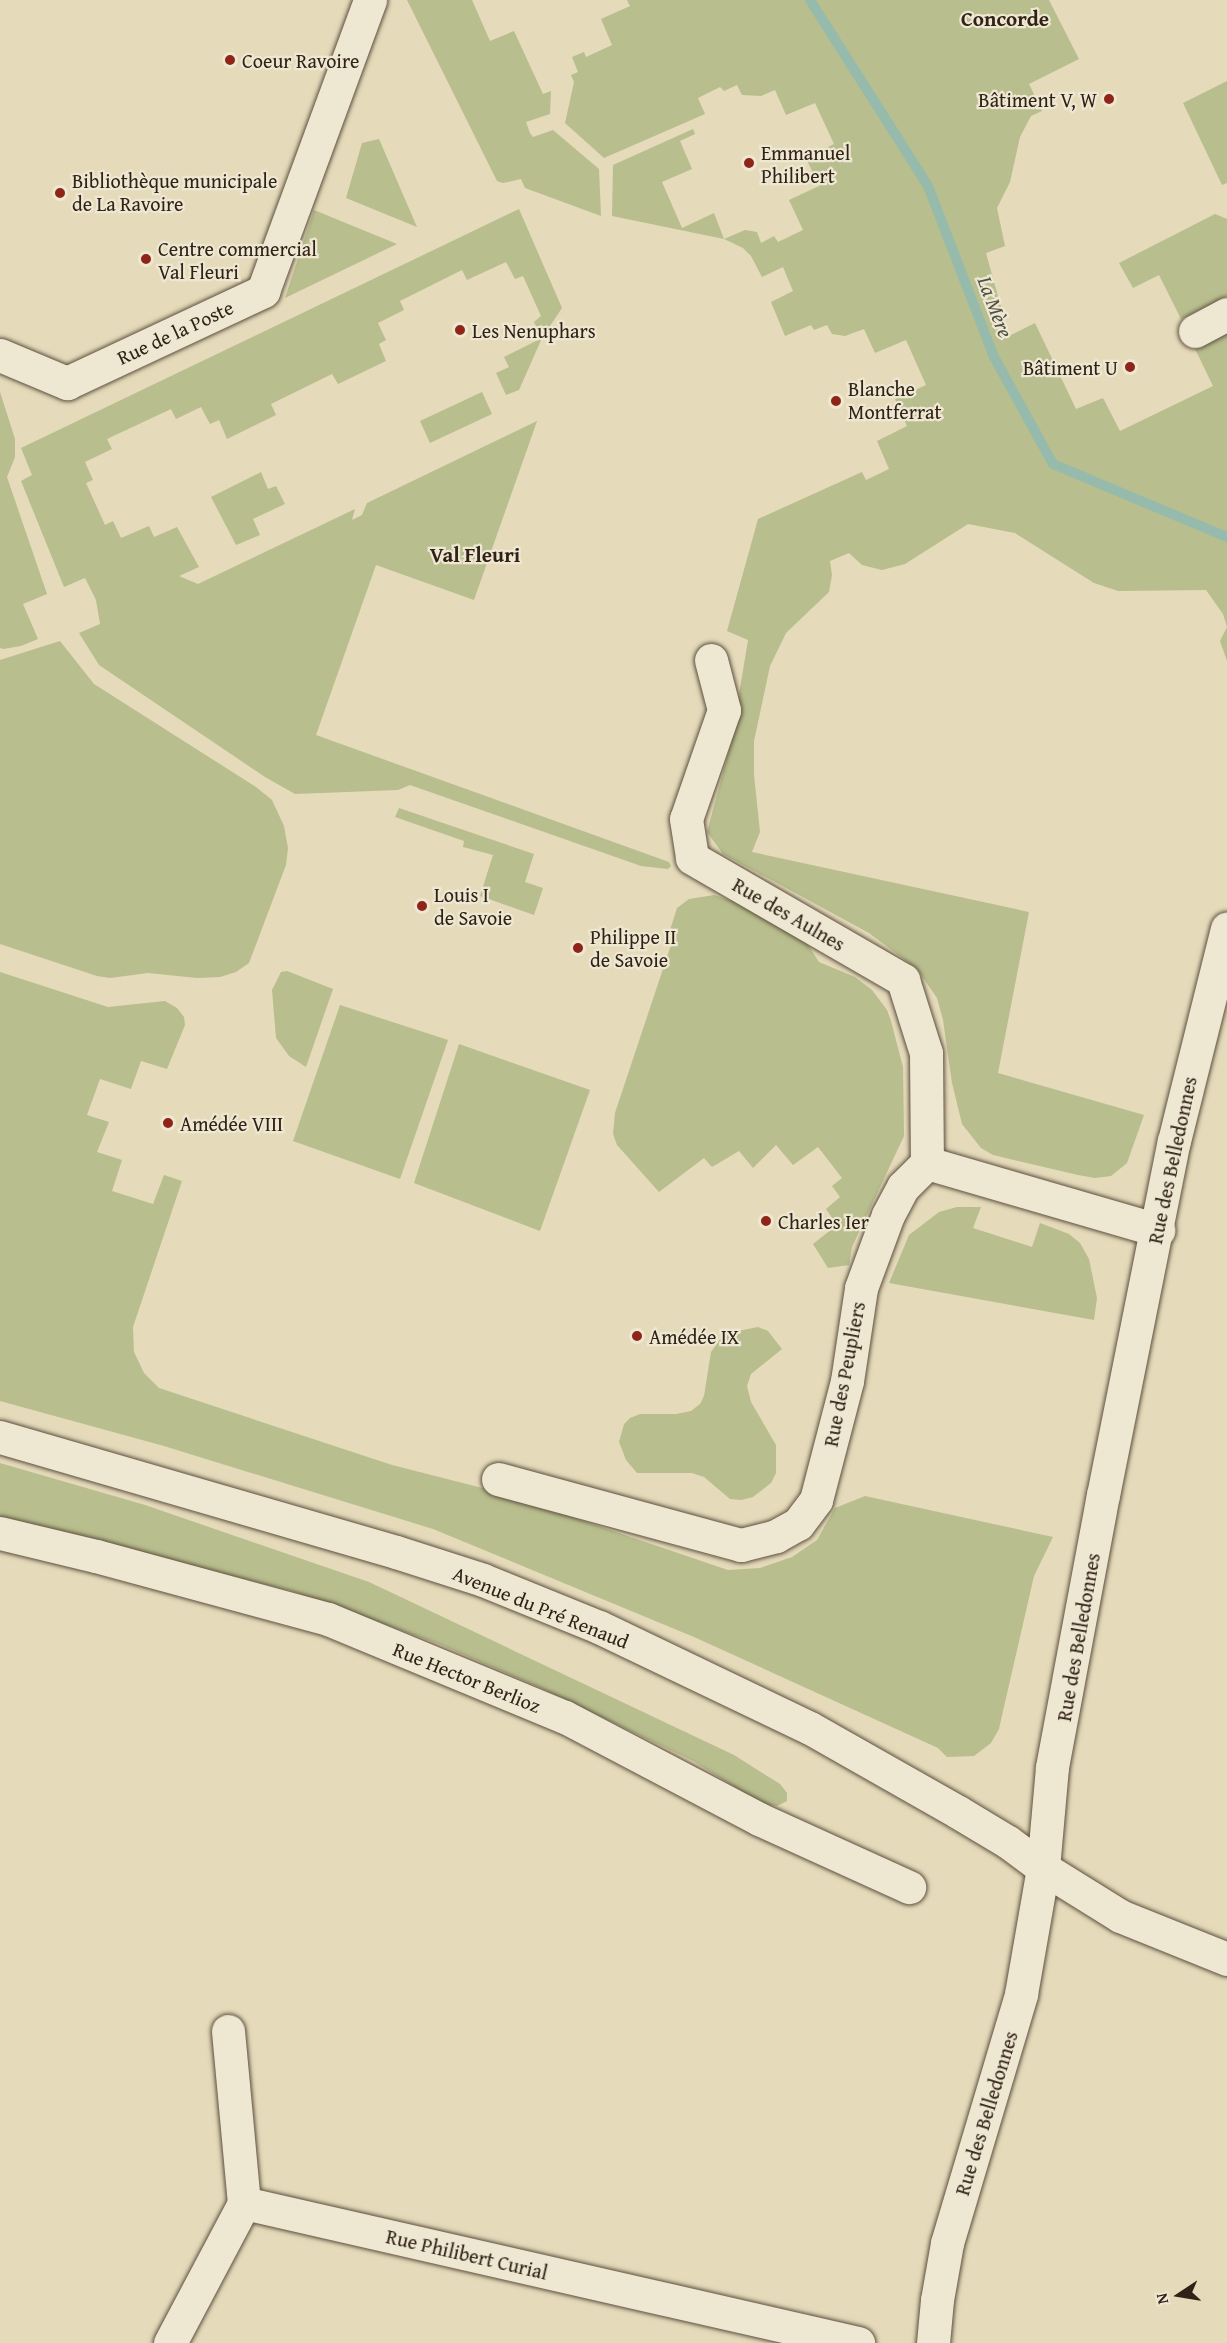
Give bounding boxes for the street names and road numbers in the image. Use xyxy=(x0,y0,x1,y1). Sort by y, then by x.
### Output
street label: Rue de la Poste xyxy=(113,295,237,369)
street label: Rue des Aulnes xyxy=(729,872,849,956)
street label: Rue des Belledonnes xyxy=(1143,1074,1201,1246)
street label: Rue des Peupliers xyxy=(818,1300,870,1448)
street label: Rue des Belledonnes xyxy=(1051,1551,1105,1723)
street label: Avenue du Pré Renaud xyxy=(450,1561,632,1653)
street label: Rue Hector Berlioz xyxy=(390,1637,544,1717)
street label: Rue des Belledonnes xyxy=(950,2028,1022,2198)
street label: Rue Philibert Curial xyxy=(384,2224,550,2284)

